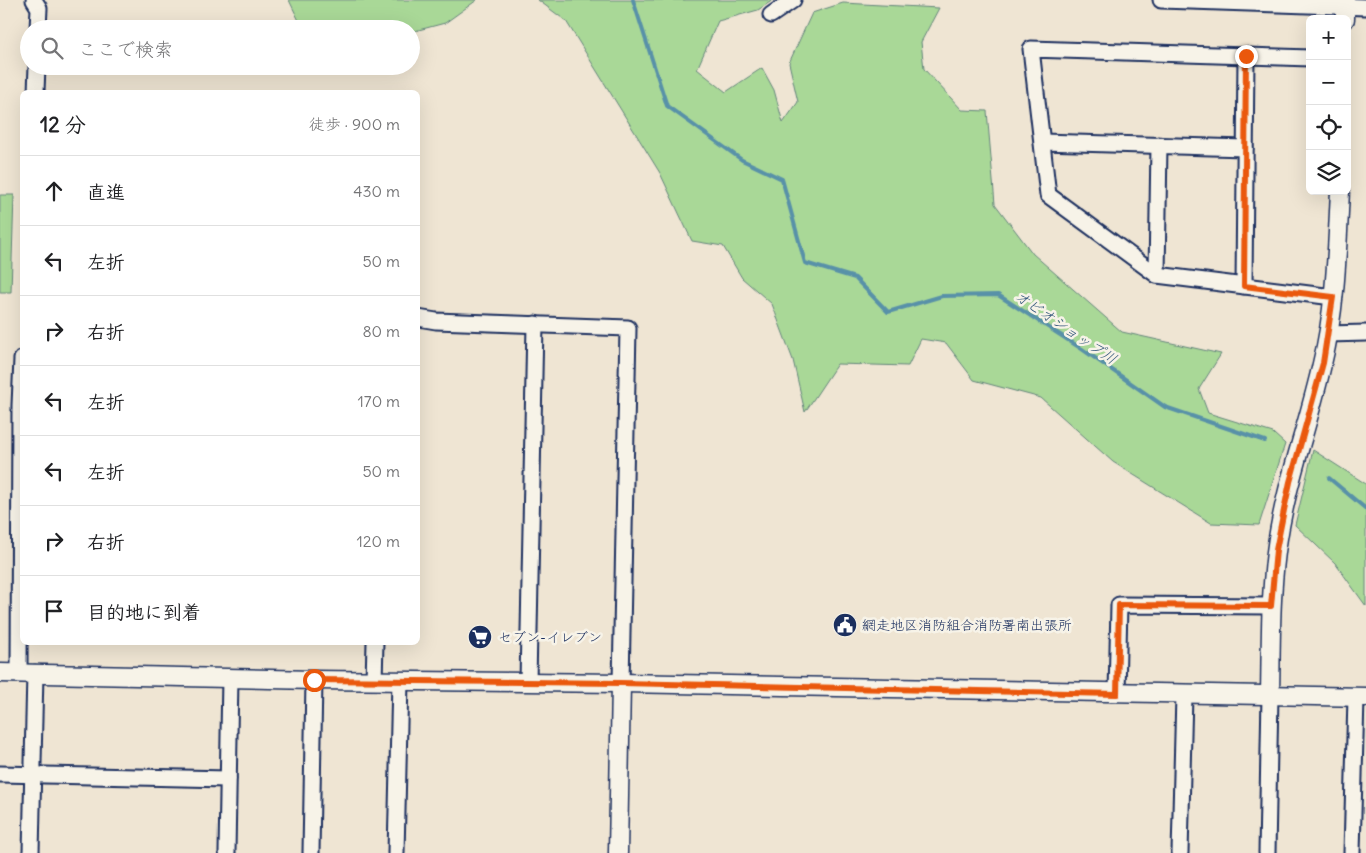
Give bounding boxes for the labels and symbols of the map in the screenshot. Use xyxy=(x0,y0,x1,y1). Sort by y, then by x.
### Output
route end xyxy=(1235,45,1258,68)
water label: オビオショップ川 xyxy=(1011,286,1121,368)
public building icon: 網走地区消防組合消防署南出張所 xyxy=(832,612,858,638)
place label: 網走地区消防組合消防署南出張所 xyxy=(862,616,1072,634)
supermarket icon: セブン-イレブン xyxy=(467,624,493,650)
place label: セブン-イレブン xyxy=(498,628,602,646)
route start xyxy=(303,669,326,692)

